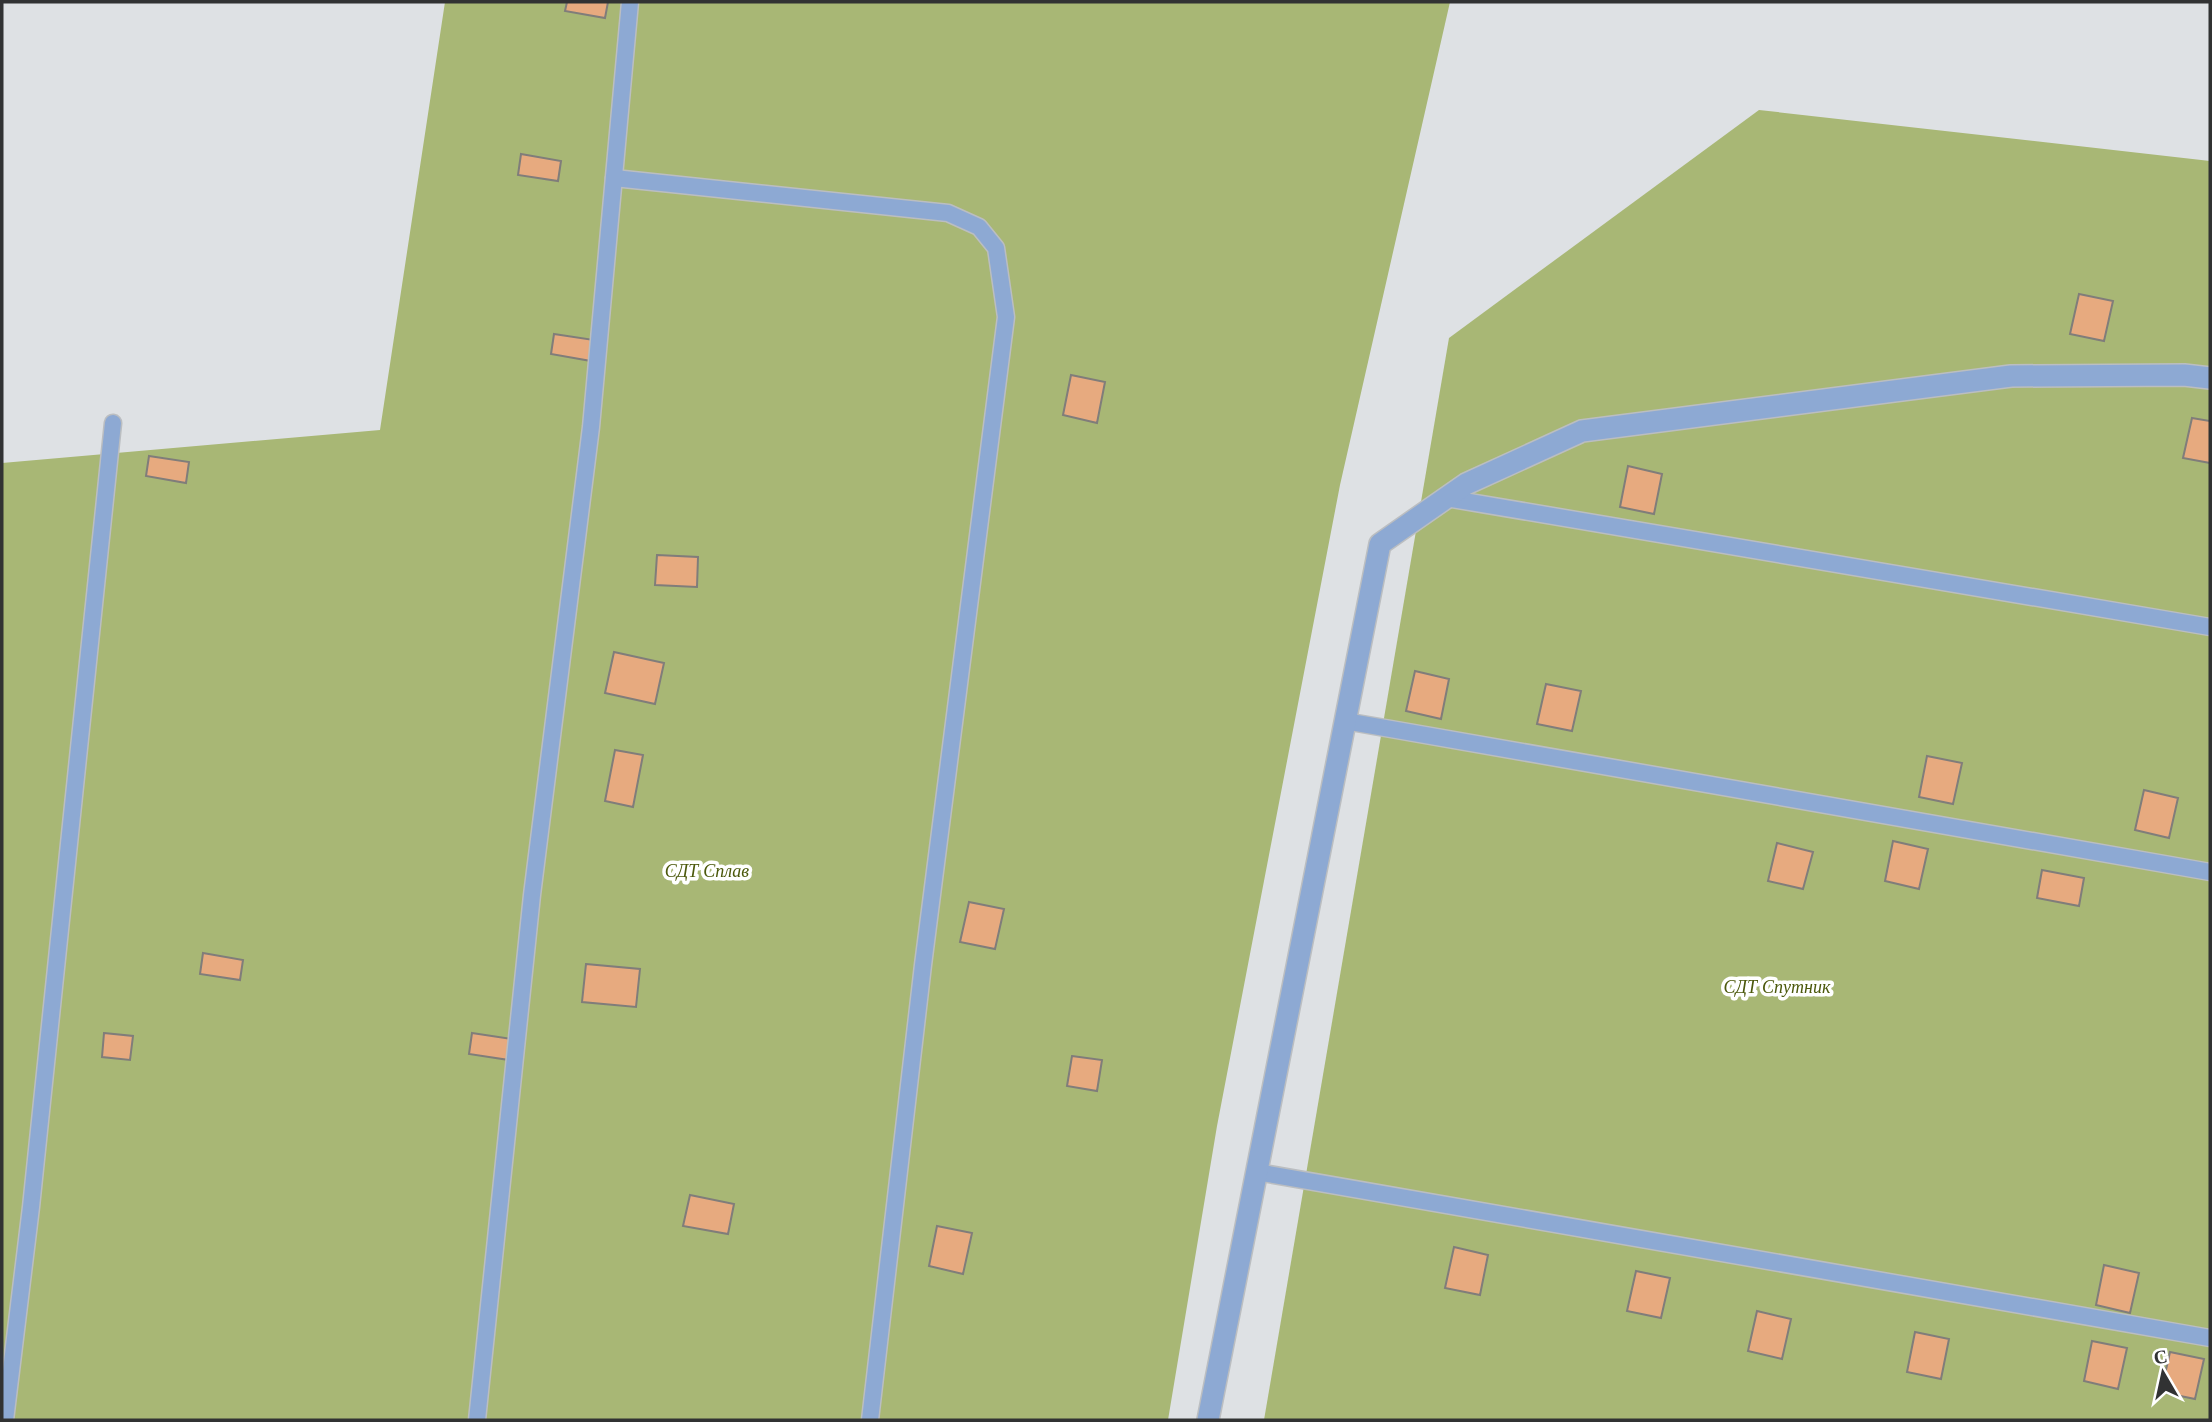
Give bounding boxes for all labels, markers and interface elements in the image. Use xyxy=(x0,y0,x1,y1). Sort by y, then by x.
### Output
park label: СДТ Сплав xyxy=(665,860,749,882)
park label: СДТ Спутник xyxy=(1724,976,1831,998)
north arrow xyxy=(2128,1338,2198,1408)
text: С xyxy=(2152,1344,2169,1369)

